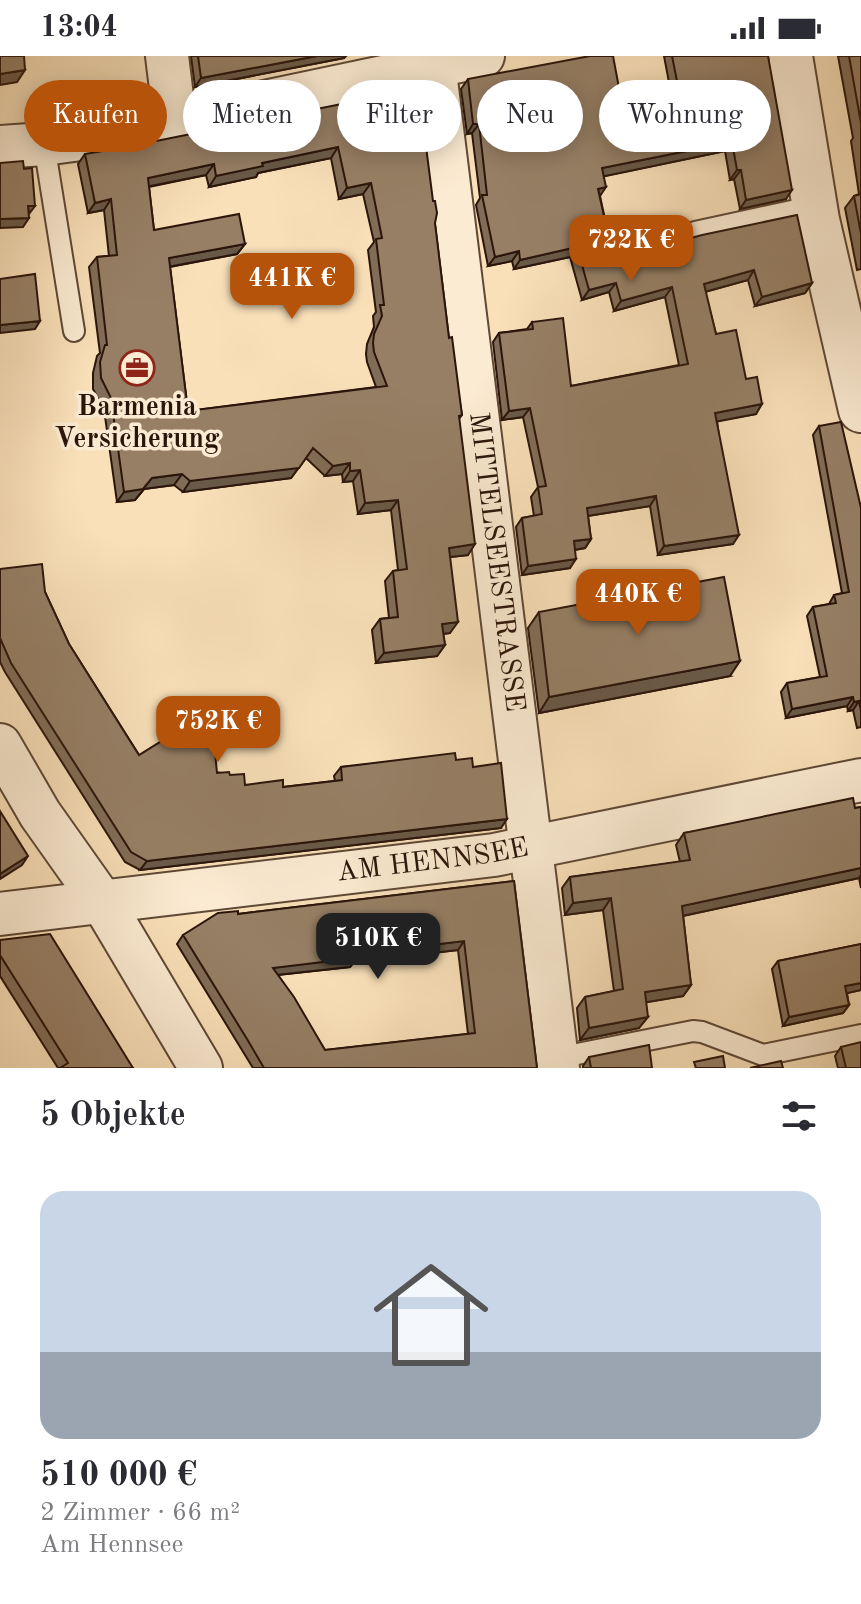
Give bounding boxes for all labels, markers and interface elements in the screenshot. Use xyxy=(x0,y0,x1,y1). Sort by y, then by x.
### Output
text: 13:04 xyxy=(40,13,118,43)
chip: Kaufen xyxy=(24,80,167,152)
chip: Mieten xyxy=(183,80,321,152)
chip: Filter xyxy=(337,80,461,152)
chip: Neu xyxy=(477,80,583,152)
chip: Wohnung xyxy=(599,80,771,152)
pin: 722K € xyxy=(566,215,696,283)
text: 722K € xyxy=(587,228,675,254)
pin: 441K € xyxy=(227,253,357,321)
text: 441K € xyxy=(248,266,336,292)
office icon: Barmenia Versicherung xyxy=(118,349,156,387)
place label: Barmenia Versicherung xyxy=(54,394,220,454)
street label: MITTELSEESTRASSE xyxy=(463,411,528,714)
pin: 440K € xyxy=(573,569,703,637)
text: 440K € xyxy=(594,582,682,608)
pin: 752K € xyxy=(153,696,283,764)
text: 752K € xyxy=(174,709,262,735)
street label: AM HENNSEE xyxy=(335,834,531,888)
pin: 510K € xyxy=(313,913,443,981)
text: 510K € xyxy=(334,926,422,952)
icon: filters xyxy=(777,1094,821,1138)
text: 5 Objekte xyxy=(40,1099,186,1133)
icon: home xyxy=(359,1243,503,1387)
text: 510 000 € xyxy=(40,1459,197,1493)
text: 2 Zimmer · 66 m² xyxy=(40,1500,240,1526)
text: Am Hennsee xyxy=(40,1532,184,1558)

